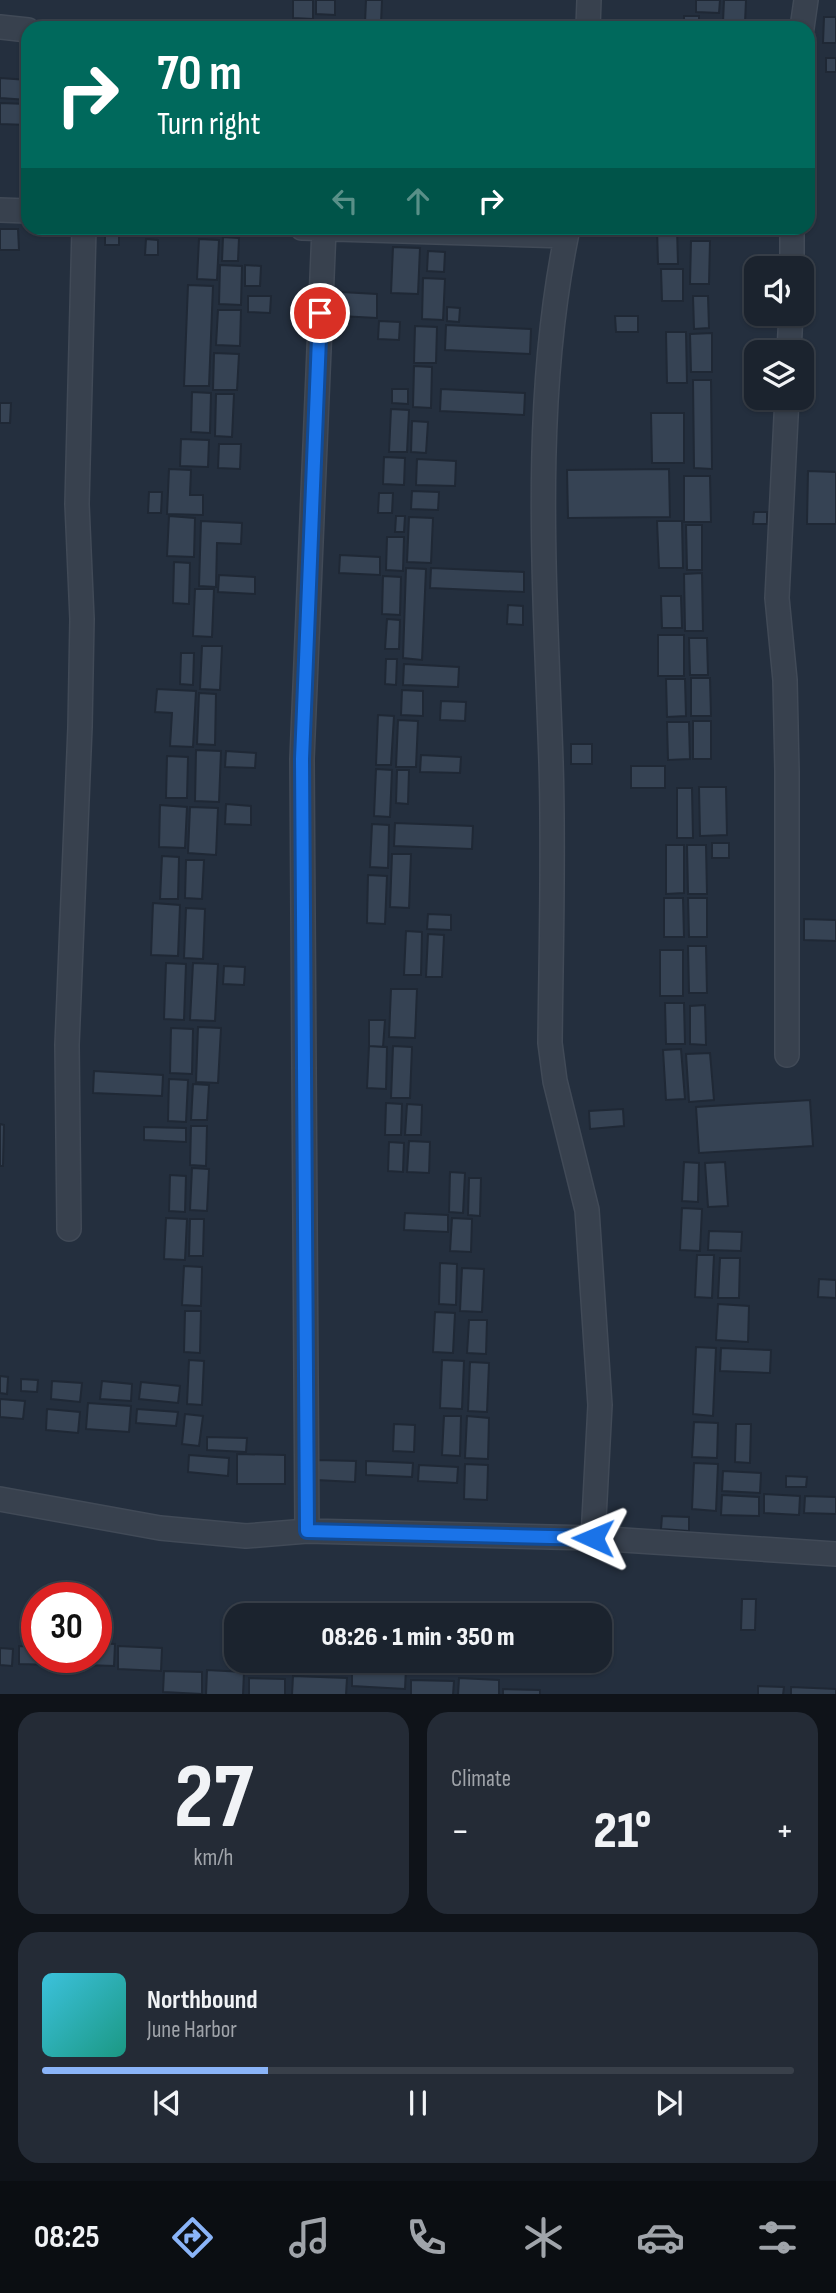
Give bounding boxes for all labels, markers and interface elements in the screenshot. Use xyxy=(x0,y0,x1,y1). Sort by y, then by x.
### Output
text: 70 m xyxy=(157,45,242,104)
icon: right xyxy=(42,49,133,140)
text: Turn right xyxy=(157,105,261,144)
icon: left xyxy=(326,182,364,220)
icon: ahead xyxy=(399,182,437,220)
icon: right xyxy=(472,182,510,220)
map controls xyxy=(744,256,814,410)
button: sound xyxy=(744,256,814,326)
pin xyxy=(290,283,350,343)
icon: arrive xyxy=(301,294,339,332)
button: layers xyxy=(744,340,814,410)
position arrow xyxy=(556,1501,630,1575)
speed limit sign: 30 xyxy=(21,1582,112,1673)
text: 08:26 · 1 min · 350 m xyxy=(322,1622,514,1653)
text: 27 xyxy=(174,1744,253,1853)
text: Climate xyxy=(451,1765,511,1793)
text: 21° xyxy=(594,1800,652,1863)
text: − xyxy=(451,1809,470,1854)
text: + xyxy=(775,1809,794,1854)
text: km/h xyxy=(194,1844,233,1872)
text: Northbound xyxy=(147,1985,258,2016)
text: June Harbor xyxy=(147,2016,237,2044)
icon: previous xyxy=(148,2084,186,2122)
icon: pause xyxy=(399,2084,437,2122)
icon: next xyxy=(650,2084,688,2122)
icon: directions xyxy=(168,2213,217,2262)
icon: music xyxy=(285,2213,334,2262)
icon: phone xyxy=(402,2213,451,2262)
icon: climate xyxy=(519,2213,568,2262)
icon: car xyxy=(636,2213,685,2262)
icon: filters xyxy=(753,2213,802,2262)
text: 08:25 xyxy=(34,2218,100,2257)

